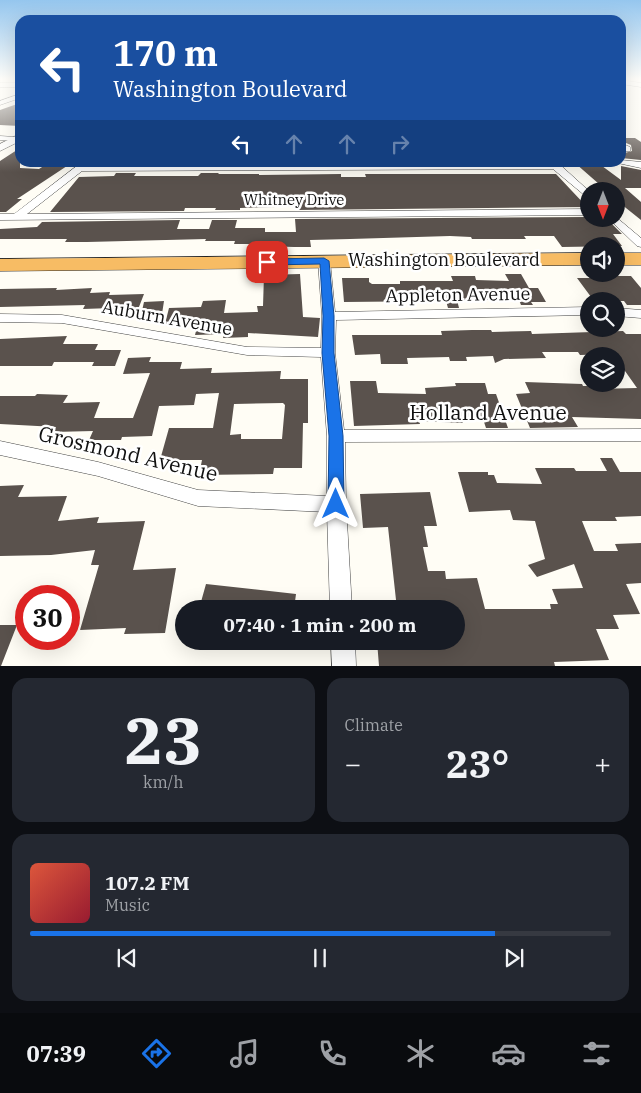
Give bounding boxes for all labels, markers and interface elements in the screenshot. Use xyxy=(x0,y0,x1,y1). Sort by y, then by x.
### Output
text: 170 m xyxy=(113,30,218,76)
icon: left xyxy=(30,35,95,100)
text: Washington Boulevard xyxy=(113,74,348,103)
icon: left xyxy=(227,130,255,158)
icon: ahead xyxy=(280,130,308,158)
icon: ahead xyxy=(333,130,361,158)
icon: right xyxy=(386,130,414,158)
north arrow xyxy=(580,182,625,228)
map controls xyxy=(580,182,625,392)
street label: Whitney Drive xyxy=(244,190,344,209)
button: sound xyxy=(580,237,625,282)
pin xyxy=(246,241,288,283)
icon: arrive xyxy=(253,248,281,276)
street label: Washington Boulevard xyxy=(348,248,540,271)
street label: Appleton Avenue xyxy=(385,282,531,307)
button: search xyxy=(580,292,625,337)
street label: Auburn Avenue xyxy=(100,295,234,340)
button: layers xyxy=(580,347,625,392)
street label: Holland Avenue xyxy=(409,398,567,426)
street label: Grosmond Avenue xyxy=(36,419,221,487)
position arrow xyxy=(309,477,361,529)
speed limit sign: 30 xyxy=(15,585,80,650)
text: 07:40 · 1 min · 200 m xyxy=(224,613,416,637)
text: 23 xyxy=(124,697,202,782)
text: Climate xyxy=(345,715,403,735)
text: 23° xyxy=(446,739,509,788)
text: − xyxy=(345,745,361,782)
text: + xyxy=(594,745,611,782)
text: km/h xyxy=(143,772,183,792)
text: 107.2 FM xyxy=(105,871,190,895)
text: Music xyxy=(105,895,150,915)
icon: previous xyxy=(113,944,141,972)
icon: pause xyxy=(306,944,334,972)
icon: next xyxy=(500,944,528,972)
icon: directions xyxy=(139,1036,174,1071)
icon: music xyxy=(227,1036,262,1071)
icon: phone xyxy=(315,1036,350,1071)
icon: climate xyxy=(403,1036,438,1071)
icon: car xyxy=(491,1036,526,1071)
icon: filters xyxy=(579,1036,614,1071)
text: 07:39 xyxy=(27,1039,86,1068)

